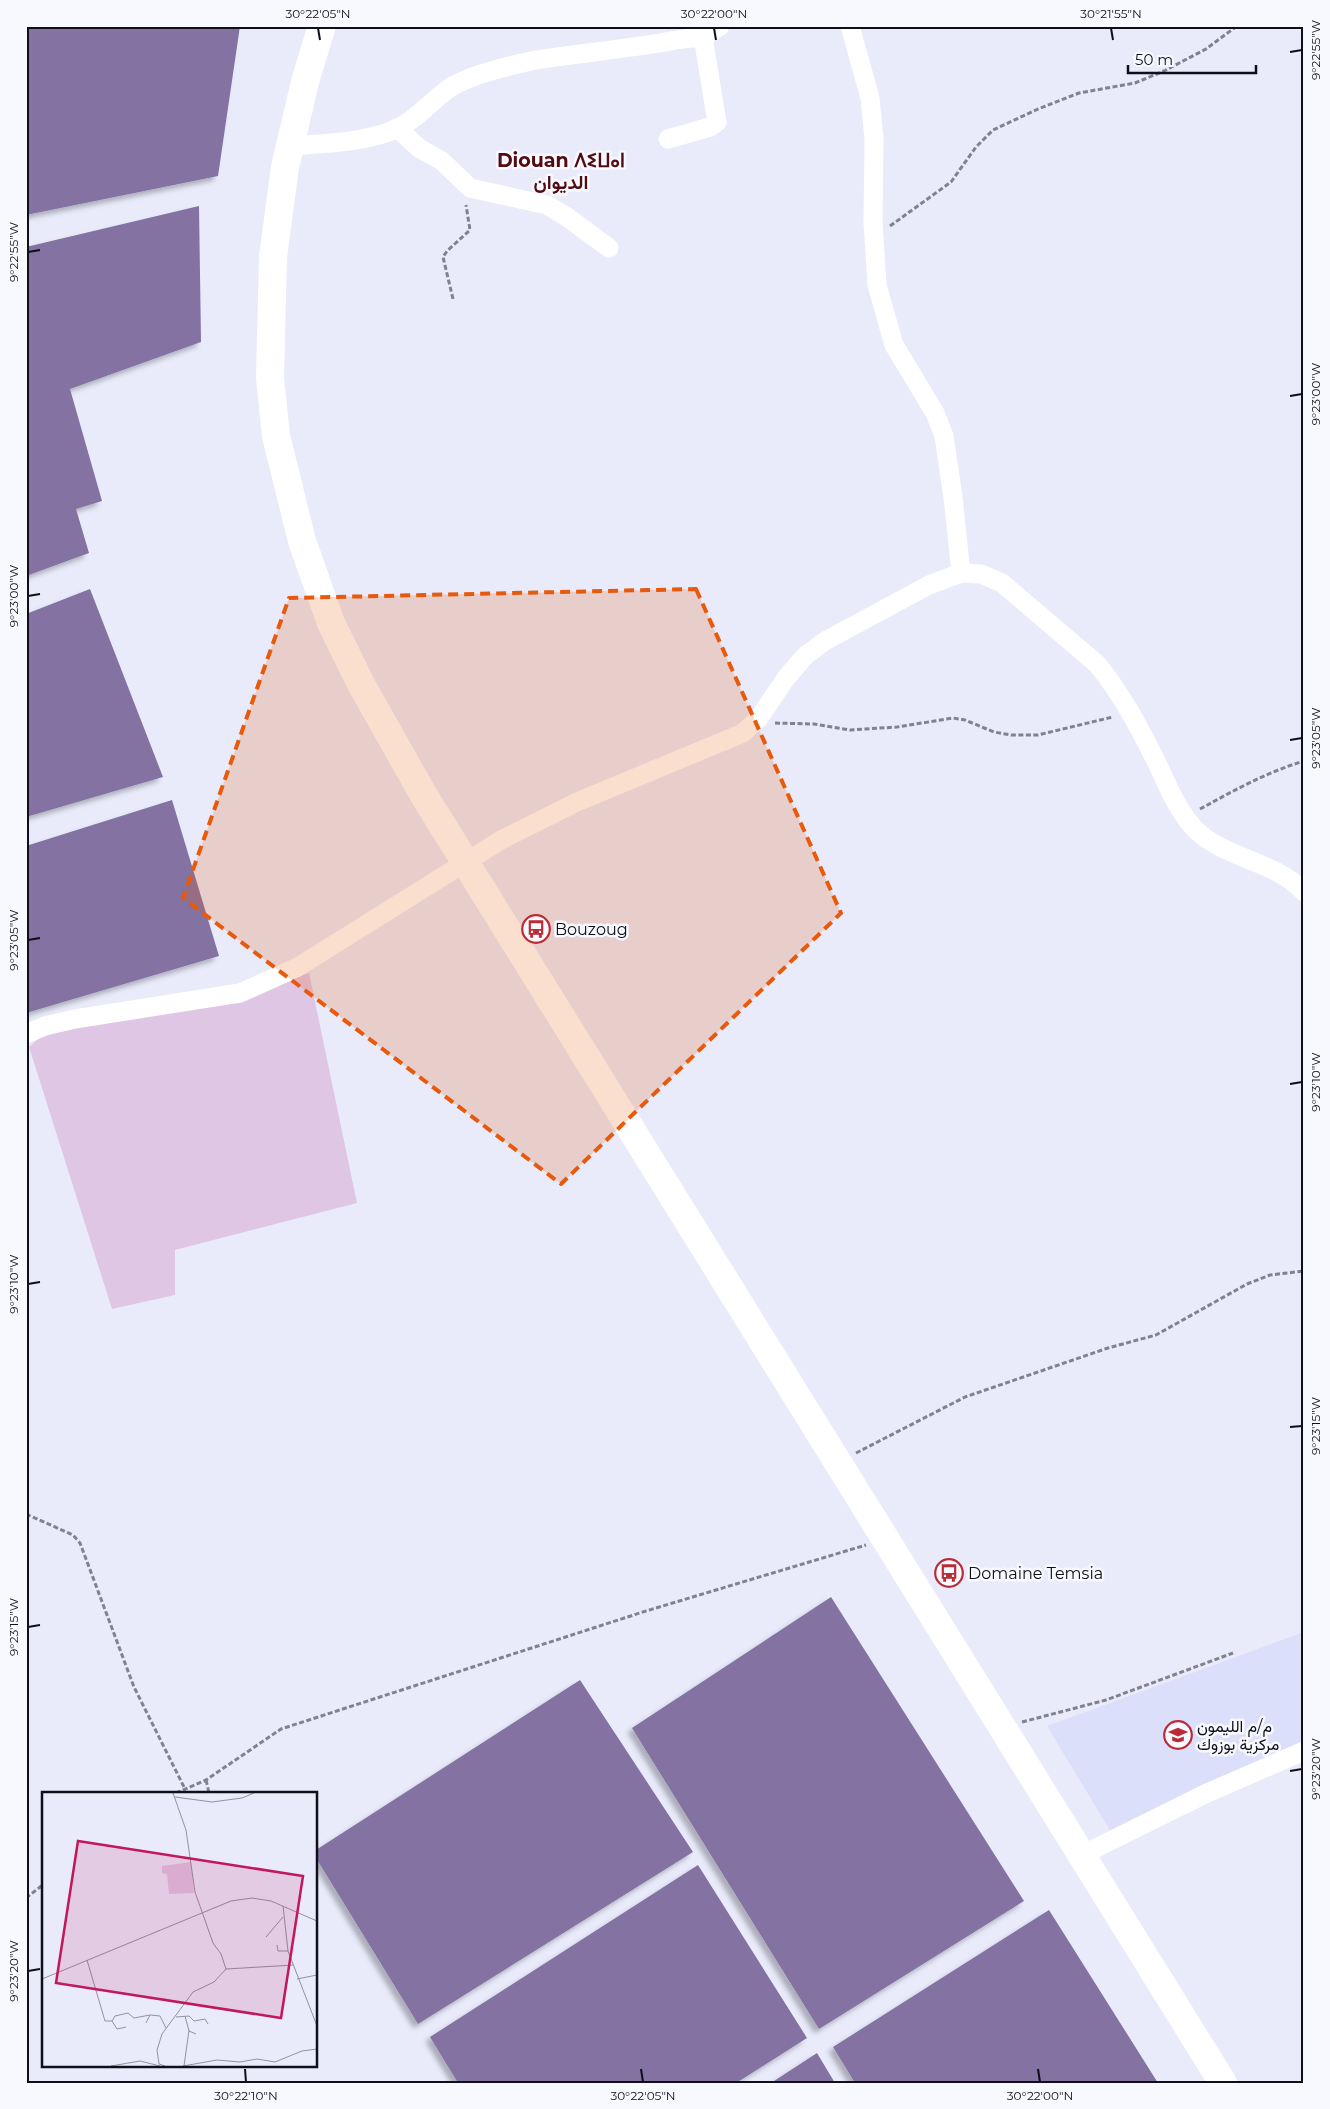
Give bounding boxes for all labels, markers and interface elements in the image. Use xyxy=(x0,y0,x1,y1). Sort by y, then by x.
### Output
text: 30°22'05"N xyxy=(285,6,351,21)
text: 30°22'00"N xyxy=(681,6,747,21)
text: 30°21'55"N xyxy=(1080,6,1142,21)
text: 9°22'55"W xyxy=(1308,20,1323,80)
scale bar xyxy=(1128,42,1255,74)
text: 50 m xyxy=(1135,50,1173,69)
district label: Diouan ⴷⵉⵡⴰⵏ الديوان xyxy=(497,149,625,195)
text: 9°22'55"W xyxy=(6,222,21,282)
text: 9°23'00"W xyxy=(1308,363,1323,425)
text: 9°23'00"W xyxy=(6,565,21,627)
text: 9°23'05"W xyxy=(1308,707,1323,769)
text: 9°23'05"W xyxy=(6,909,21,971)
bus stop icon: Bouzoug xyxy=(521,914,551,944)
place label: Bouzoug xyxy=(555,920,628,939)
text: 9°23'10"W xyxy=(1308,1052,1323,1112)
text: 9°23'10"W xyxy=(6,1254,21,1314)
text: 9°23'15"W xyxy=(1308,1397,1323,1455)
bus stop icon: Domaine Temsia xyxy=(934,1558,964,1588)
place label: Domaine Temsia xyxy=(968,1564,1103,1583)
text: 9°23'15"W xyxy=(6,1598,21,1656)
place label: م/م الليمون مركزية بوزوك xyxy=(1197,1717,1279,1755)
school or university icon: م/م الليمون مركزية بوزوك xyxy=(1163,1720,1193,1750)
text: 9°23'20"W xyxy=(1308,1738,1323,1800)
inset map xyxy=(42,1792,318,2066)
text: 9°23'20"W xyxy=(6,1940,21,2002)
text: 30°22'10"N xyxy=(214,2088,278,2103)
text: 30°22'05"N xyxy=(610,2088,676,2103)
text: 30°22'00"N xyxy=(1007,2088,1073,2103)

